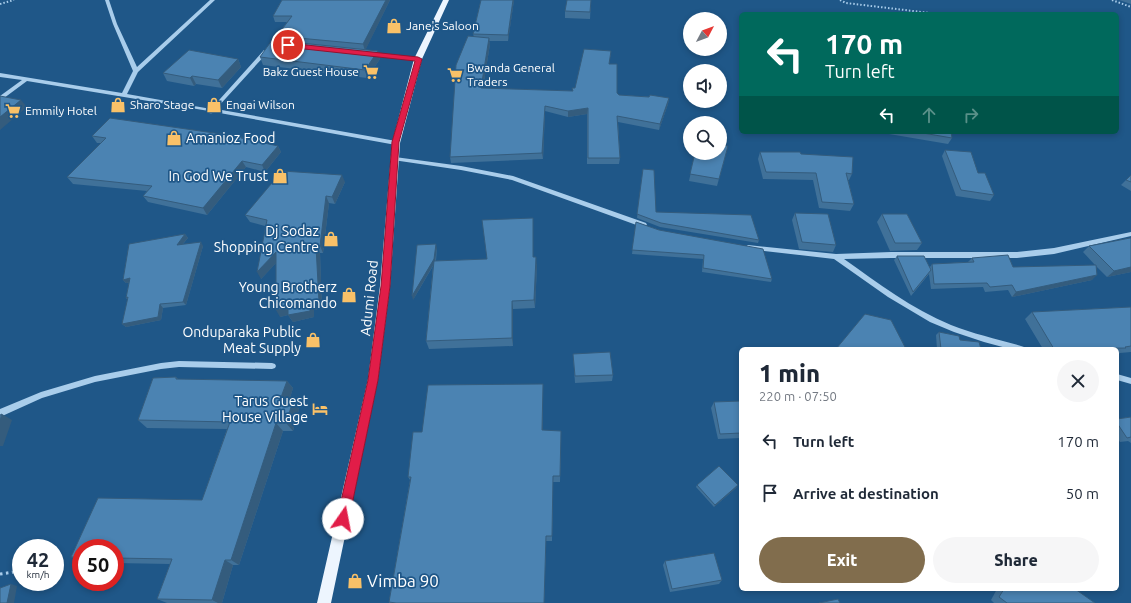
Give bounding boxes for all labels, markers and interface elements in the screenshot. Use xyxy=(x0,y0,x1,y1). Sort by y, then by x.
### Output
north arrow xyxy=(683,12,727,56)
map controls xyxy=(683,12,727,160)
shop icon: Jane's Saloon xyxy=(385,17,403,35)
place label: Jane's Saloon xyxy=(406,19,479,32)
pin xyxy=(271,28,305,62)
icon: left xyxy=(759,28,811,80)
text: 170 m xyxy=(825,28,903,59)
icon: arrive xyxy=(277,34,299,56)
place label: Bwanda General Traders xyxy=(467,61,555,88)
text: Turn left xyxy=(825,61,895,81)
supermarket icon: Bakz Guest House xyxy=(362,63,380,81)
button: sound xyxy=(683,64,727,108)
place label: Bakz Guest House xyxy=(263,65,359,78)
supermarket icon: Bwanda General Traders xyxy=(446,66,464,84)
shop icon: Sharo Stage xyxy=(109,96,127,114)
shop icon: Engai Wilson xyxy=(205,96,223,114)
place label: Sharo Stage xyxy=(130,98,194,111)
place label: Engai Wilson xyxy=(226,98,295,111)
supermarket icon: Emmily Hotel xyxy=(4,102,22,120)
place label: Emmily Hotel xyxy=(25,104,97,117)
icon: left xyxy=(876,104,898,126)
icon: ahead xyxy=(918,104,940,126)
icon: right xyxy=(960,104,982,126)
button: search xyxy=(683,116,727,160)
shop icon: Amanioz Food xyxy=(165,129,183,147)
place label: Amanioz Food xyxy=(186,130,275,146)
shop icon: In God We Trust xyxy=(271,167,289,185)
place label: In God We Trust xyxy=(168,168,268,184)
place label: Dj Sodaz Shopping Centre xyxy=(214,223,319,255)
shop icon: Dj Sodaz Shopping Centre xyxy=(322,230,340,248)
street label: Adumi Road xyxy=(357,259,381,337)
place label: Young Brotherz Chicomando xyxy=(239,279,337,311)
shop icon: Young Brotherz Chicomando xyxy=(340,286,358,304)
place label: Onduparaka Public Meat Supply xyxy=(182,324,301,356)
shop icon: Onduparaka Public Meat Supply xyxy=(304,331,322,349)
text: 1 min xyxy=(759,360,820,387)
button: close xyxy=(1057,360,1099,402)
text: 220 m · 07:50 xyxy=(759,389,837,403)
place label: Tarus Guest House Village xyxy=(222,393,308,425)
hotel icon: Tarus Guest House Village xyxy=(311,400,329,418)
icon: left xyxy=(759,430,781,452)
text: Turn left xyxy=(793,433,854,450)
text: 170 m xyxy=(1057,433,1099,450)
icon: arrive xyxy=(759,482,781,504)
text: Arrive at destination xyxy=(793,485,939,502)
text: 50 m xyxy=(1066,485,1099,502)
position arrow xyxy=(322,498,364,540)
button: Exit xyxy=(759,537,925,583)
button: Share xyxy=(933,537,1099,583)
speed limit sign: 50 xyxy=(72,539,124,591)
text: 42 xyxy=(27,548,49,571)
text: km/h xyxy=(26,569,50,580)
place label: Vimba 90 xyxy=(367,571,439,590)
shop icon: Vimba 90 xyxy=(346,572,364,590)

